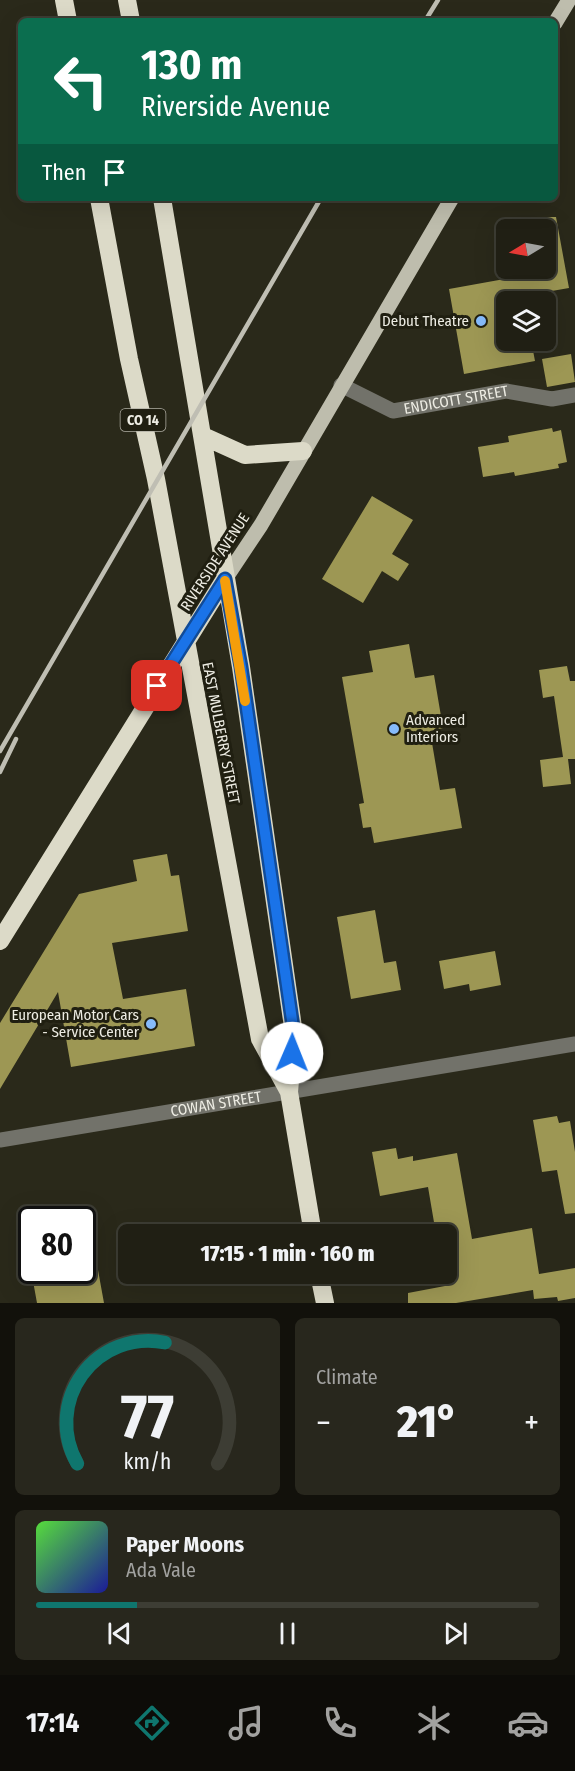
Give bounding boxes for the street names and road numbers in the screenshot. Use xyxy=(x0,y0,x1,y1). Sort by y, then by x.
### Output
street label: ENDICOTT STREET xyxy=(402,382,510,418)
road number: CO 14 xyxy=(120,409,166,431)
street label: RIVERSIDE AVENUE xyxy=(177,510,253,614)
street label: EAST MULBERRY STREET xyxy=(198,661,244,805)
street label: COWAN STREET xyxy=(169,1087,263,1120)

